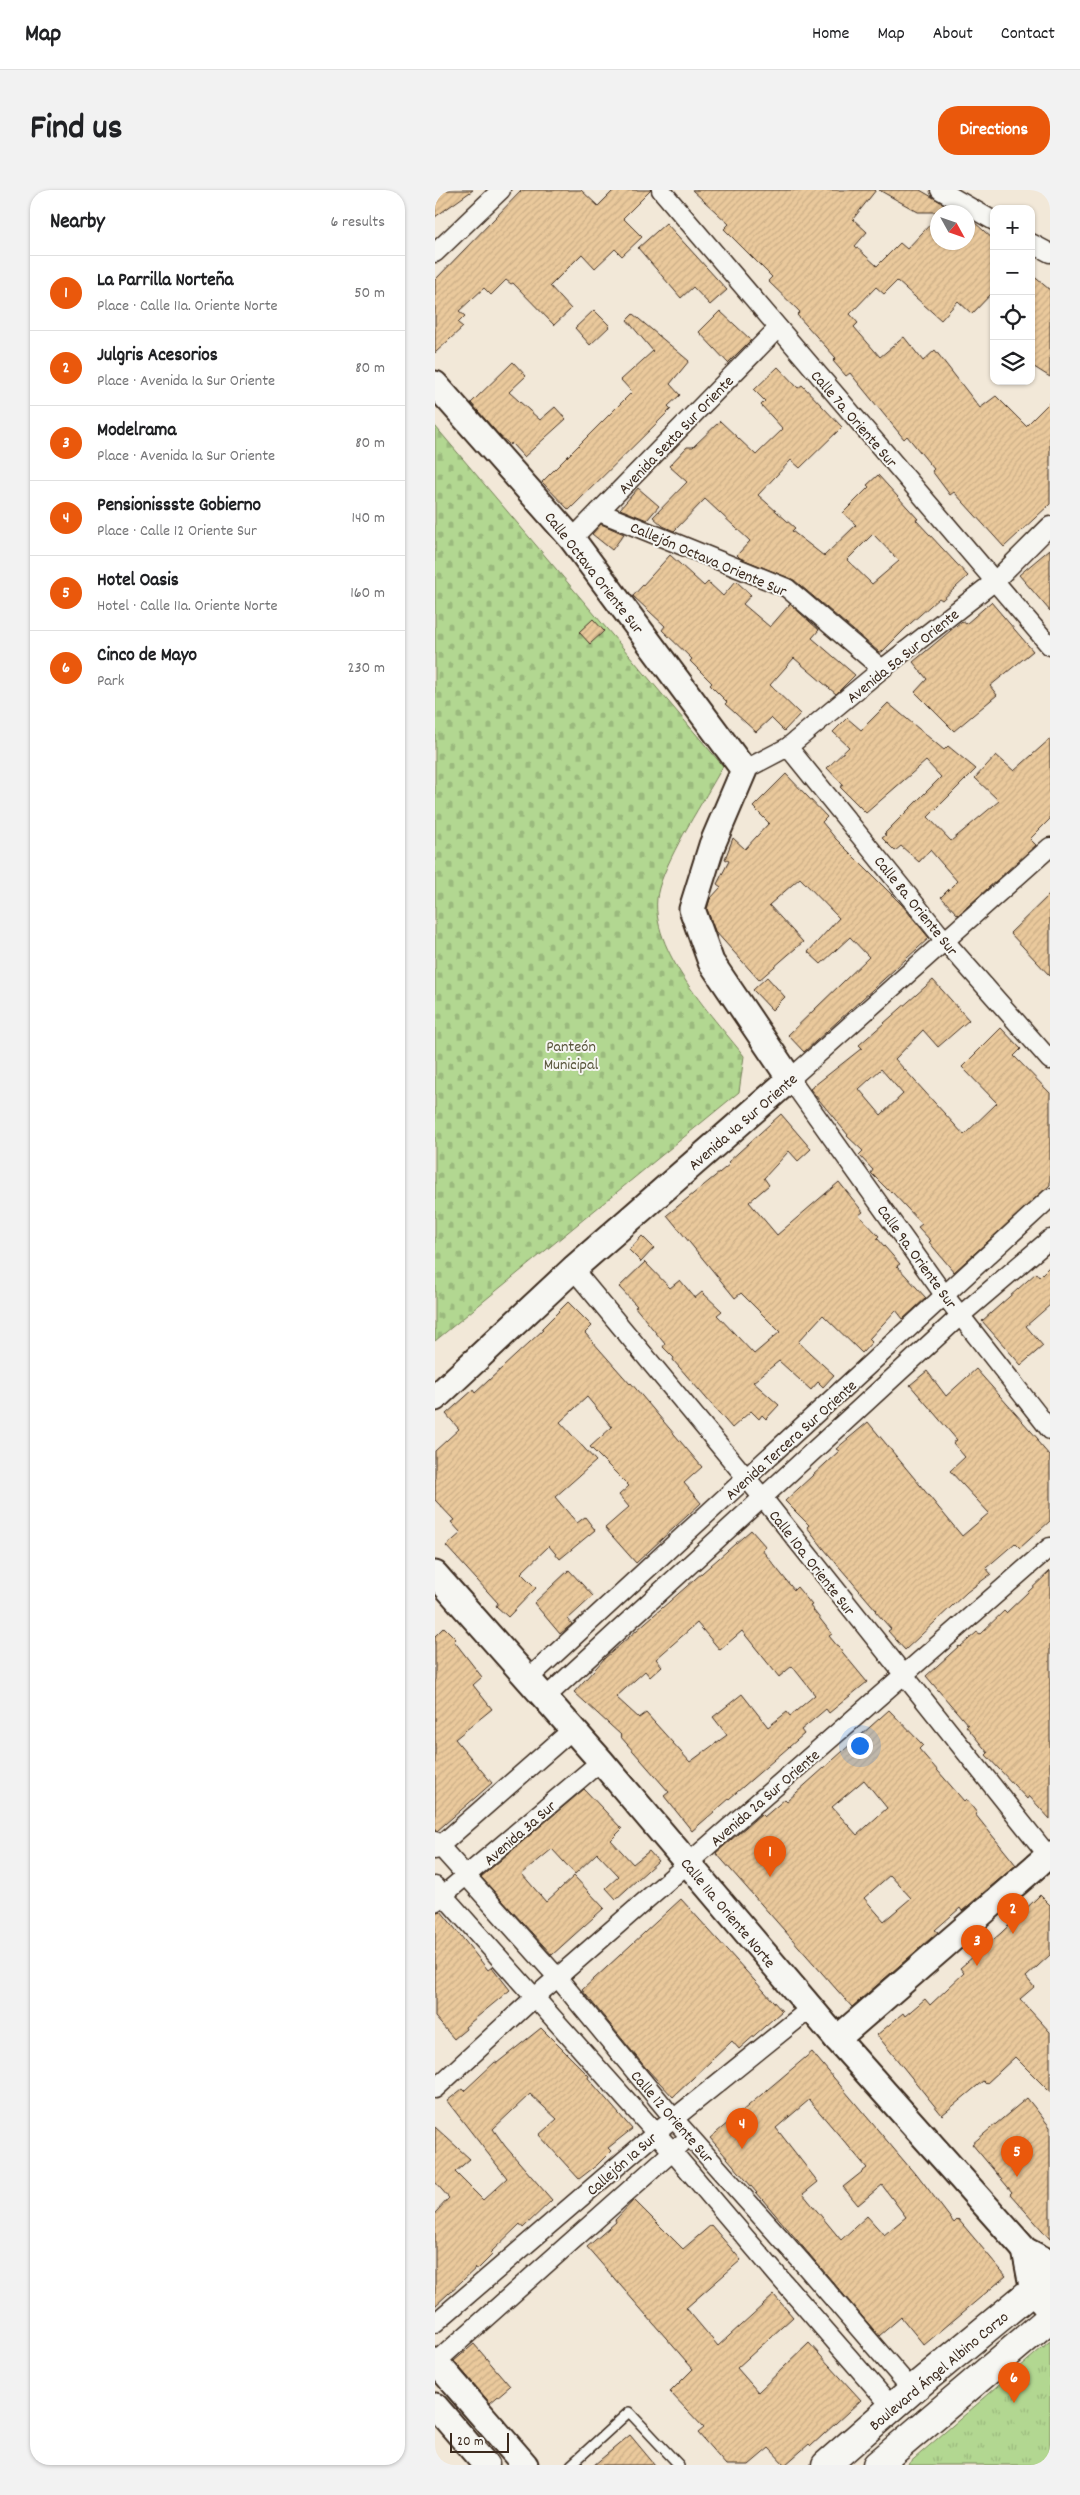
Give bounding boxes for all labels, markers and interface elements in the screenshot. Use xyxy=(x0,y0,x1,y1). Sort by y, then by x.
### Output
text: Map xyxy=(25,18,61,52)
text: Home xyxy=(812,22,849,47)
text: Map xyxy=(877,22,905,47)
text: About xyxy=(933,22,973,47)
text: Contact xyxy=(1001,22,1055,47)
text: Find us xyxy=(30,105,122,155)
button: Directions xyxy=(938,106,1050,155)
north arrow xyxy=(930,205,975,250)
map controls xyxy=(990,205,1035,385)
button: + xyxy=(990,205,1035,250)
text: Nearby xyxy=(50,208,105,238)
text: 6 results xyxy=(330,211,385,234)
button: − xyxy=(990,250,1035,295)
text: La Parrilla Norteña xyxy=(97,268,233,295)
text: 1 xyxy=(64,282,68,305)
text: 50 m xyxy=(354,282,385,305)
text: Place · Calle 11a. Oriente Norte xyxy=(97,295,278,318)
button: locate xyxy=(990,295,1035,340)
button: layers xyxy=(990,340,1035,385)
text: Julgris Acesorios xyxy=(97,343,218,370)
text: 2 xyxy=(63,357,70,380)
text: 80 m xyxy=(355,357,385,380)
street label: Calle 7a. Oriente Sur xyxy=(804,366,902,474)
text: Place · Avenida 1a Sur Oriente xyxy=(97,370,275,393)
street label: Avenida Sexta Sur Oriente xyxy=(614,371,740,500)
text: Modelrama xyxy=(97,418,176,445)
text: 3 xyxy=(62,432,70,455)
text: 80 m xyxy=(355,432,385,455)
text: Place · Avenida 1a Sur Oriente xyxy=(97,445,275,468)
text: Pensionissste Gobierno xyxy=(97,493,261,520)
text: 4 xyxy=(63,507,69,530)
text: 140 m xyxy=(351,507,385,530)
street label: Calle Octava Oriente Sur xyxy=(538,508,648,640)
street label: Callejón Octava Oriente Sur xyxy=(626,517,790,604)
text: Place · Calle 12 Oriente Sur xyxy=(97,520,257,543)
text: Hotel Oasis xyxy=(97,568,179,595)
text: 5 xyxy=(62,582,70,605)
text: 160 m xyxy=(350,582,385,605)
text: Hotel · Calle 11a. Oriente Norte xyxy=(97,595,278,618)
street label: Avenida 5a Sur Oriente xyxy=(842,604,965,710)
text: Cinco de Mayo xyxy=(97,643,197,670)
text: 6 xyxy=(62,657,70,680)
text: 230 m xyxy=(348,657,385,680)
text: Park xyxy=(97,670,124,693)
street label: Calle 8a. Oriente Sur xyxy=(867,852,963,962)
park label: Panteón Municipal xyxy=(544,1036,599,1077)
street label: Avenida 4a Sur Oriente xyxy=(684,1069,803,1177)
street label: Calle 9a. Oriente Sur xyxy=(870,1201,962,1314)
street label: Avenida Tercera Sur Oriente xyxy=(721,1375,863,1506)
street label: Calle 10a. Oriente Sur xyxy=(762,1506,860,1621)
your location xyxy=(847,1733,873,1759)
street label: Avenida 2a Sur Oriente xyxy=(706,1745,825,1853)
street label: Avenida 3a Sur xyxy=(479,1796,562,1872)
pin: 1 xyxy=(754,1836,786,1877)
street label: Calle 11a. Oriente Norte xyxy=(677,1853,781,1971)
pin: 2 xyxy=(997,1893,1029,1934)
pin: 3 xyxy=(961,1925,993,1966)
street label: Calle 12 Oriente Sur xyxy=(624,2066,718,2169)
pin: 4 xyxy=(726,2108,758,2149)
street label: Callejón 1a Sur xyxy=(582,2128,663,2202)
pin: 5 xyxy=(1001,2136,1033,2177)
street label: Boulevard Ángel Albino Corzo xyxy=(865,2307,1014,2437)
pin: 6 xyxy=(998,2362,1030,2403)
scale bar xyxy=(450,2430,509,2453)
text: 20 m xyxy=(457,2432,484,2452)

